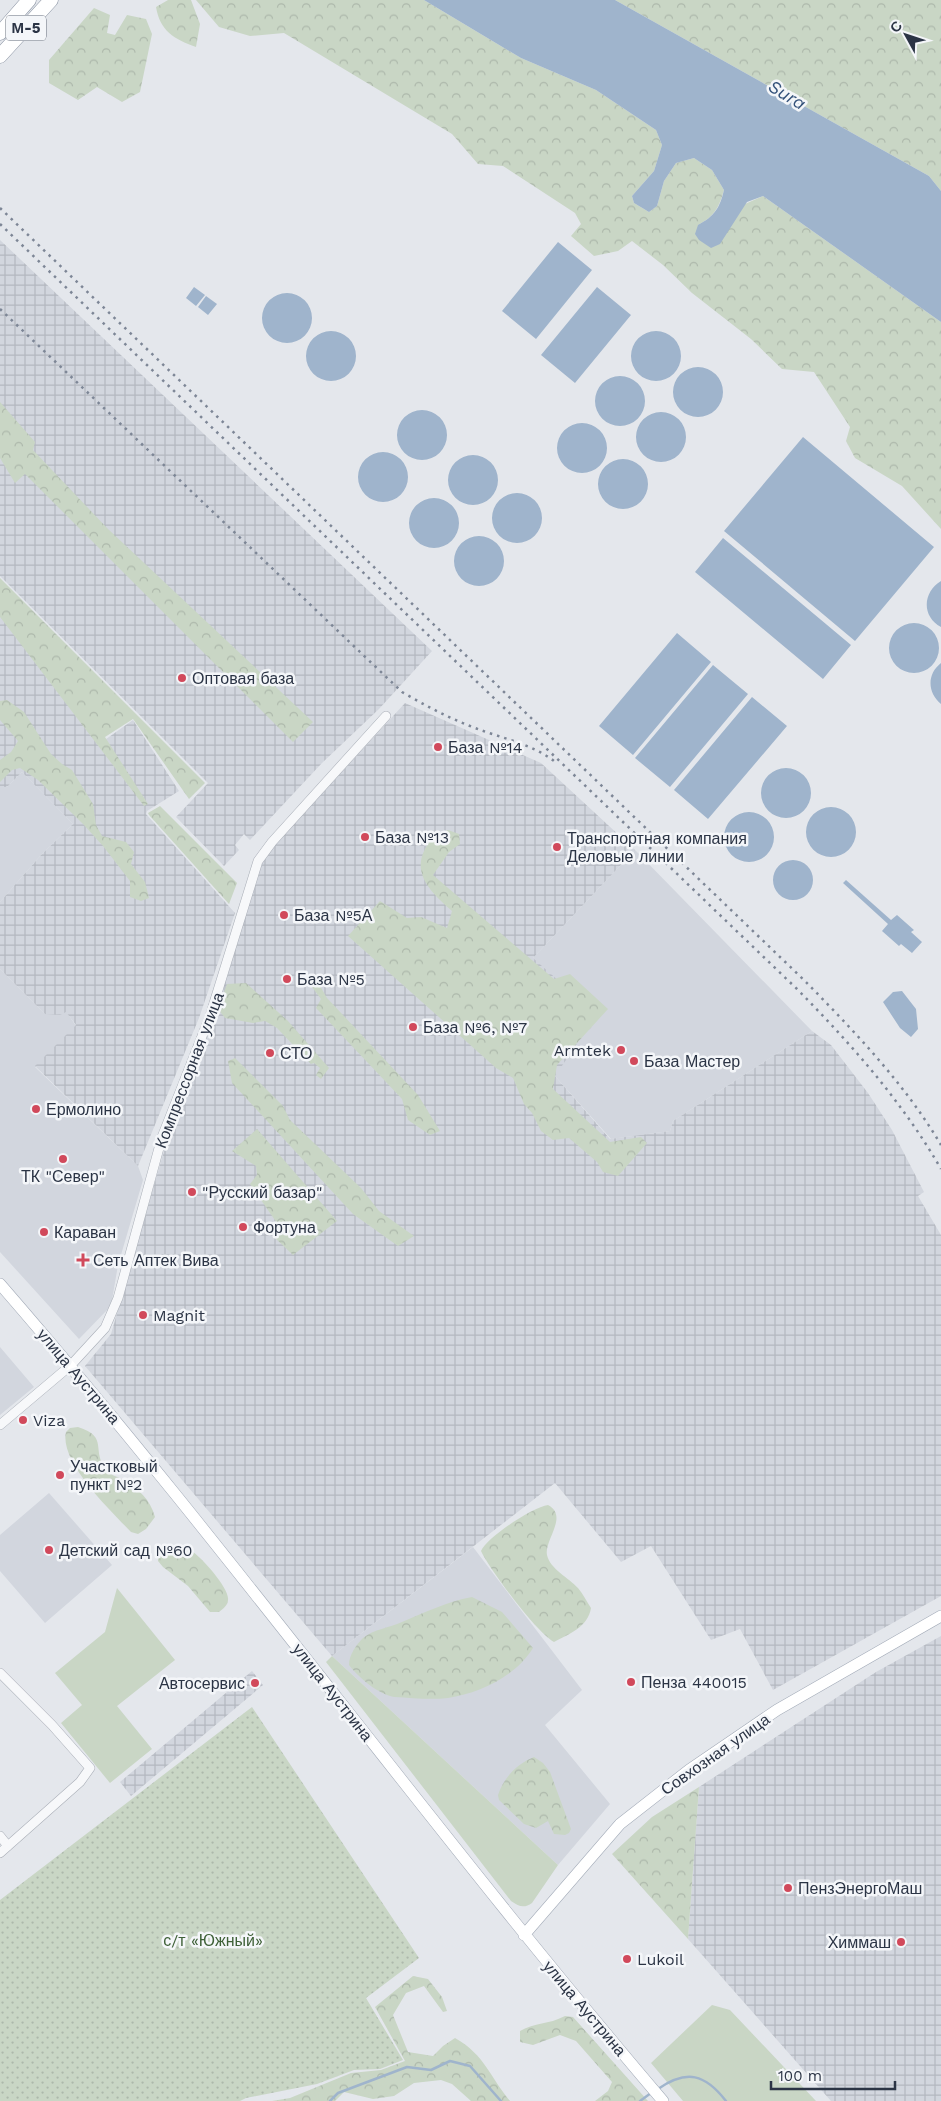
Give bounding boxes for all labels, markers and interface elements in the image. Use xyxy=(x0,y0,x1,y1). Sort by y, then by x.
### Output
north arrow xyxy=(881,10,931,60)
road number: М-5 xyxy=(6,15,46,40)
text: С xyxy=(887,18,905,36)
water label: Sura xyxy=(765,75,810,114)
place label: Оптовая база xyxy=(192,669,294,688)
marker: Оптовая база xyxy=(176,672,188,684)
place label: База №14 xyxy=(448,738,523,757)
marker: База №14 xyxy=(432,741,444,753)
place label: База №13 xyxy=(375,828,449,847)
place label: Транспортная компания Деловые линии xyxy=(567,829,747,866)
marker: База №13 xyxy=(359,831,371,843)
marker: Транспортная компания Деловые линии xyxy=(551,841,563,853)
place label: База №5А xyxy=(294,906,373,925)
marker: База №5А xyxy=(278,909,290,921)
place label: База №5 xyxy=(297,970,365,989)
marker: База №5 xyxy=(281,973,293,985)
street label: Компрессорная улица xyxy=(151,989,228,1151)
place label: База №6, №7 xyxy=(423,1018,527,1037)
marker: База №6, №7 xyxy=(407,1021,419,1033)
place label: Armtek xyxy=(554,1041,611,1060)
place label: СТО xyxy=(280,1044,313,1063)
marker: Armtek xyxy=(615,1044,627,1056)
marker: СТО xyxy=(264,1047,276,1059)
place label: База Мастер xyxy=(644,1052,740,1071)
marker: База Мастер xyxy=(628,1055,640,1067)
place label: Ермолино xyxy=(46,1100,121,1119)
marker: Ермолино xyxy=(30,1103,42,1115)
marker: ТК "Север" xyxy=(57,1153,69,1165)
place label: ТК "Север" xyxy=(21,1167,105,1186)
place label: "Русский базар" xyxy=(202,1183,322,1202)
marker: "Русский базар" xyxy=(186,1186,198,1198)
place label: Фортуна xyxy=(253,1218,316,1237)
marker: Фортуна xyxy=(237,1221,249,1233)
place label: Караван xyxy=(54,1223,116,1242)
marker: Караван xyxy=(38,1226,50,1238)
place label: Сеть Аптек Вива xyxy=(93,1251,219,1270)
marker: Сеть Аптек Вива xyxy=(77,1254,89,1266)
place label: Magnit xyxy=(153,1306,205,1325)
marker: Magnit xyxy=(137,1309,149,1321)
street label: улица Аустрина xyxy=(33,1325,124,1428)
place label: Viza xyxy=(33,1411,65,1430)
marker: Viza xyxy=(17,1414,29,1426)
place label: Участковый пункт №2 xyxy=(70,1457,158,1494)
marker: Участковый пункт №2 xyxy=(54,1469,66,1481)
place label: Детский сад №60 xyxy=(59,1541,193,1560)
marker: Детский сад №60 xyxy=(43,1544,55,1556)
street label: улица Аустрина xyxy=(289,1640,377,1745)
place label: Пенза 440015 xyxy=(641,1673,747,1692)
place label: Автосервис xyxy=(159,1674,245,1693)
marker: Пенза 440015 xyxy=(625,1676,637,1688)
marker: Автосервис xyxy=(249,1677,261,1689)
street label: Совхозная улица xyxy=(657,1710,774,1799)
place label: ПензЭнергоМаш xyxy=(798,1879,922,1898)
marker: ПензЭнергоМаш xyxy=(782,1882,794,1894)
park label: с/т «Южный» xyxy=(163,1931,263,1950)
place label: Химмаш xyxy=(828,1933,891,1952)
marker: Химмаш xyxy=(895,1936,907,1948)
place label: Lukoil xyxy=(637,1950,684,1969)
marker: Lukoil xyxy=(621,1953,633,1965)
street label: улица Аустрина xyxy=(539,1957,630,2060)
scale bar xyxy=(771,2058,895,2090)
text: 100 m xyxy=(778,2067,822,2085)

